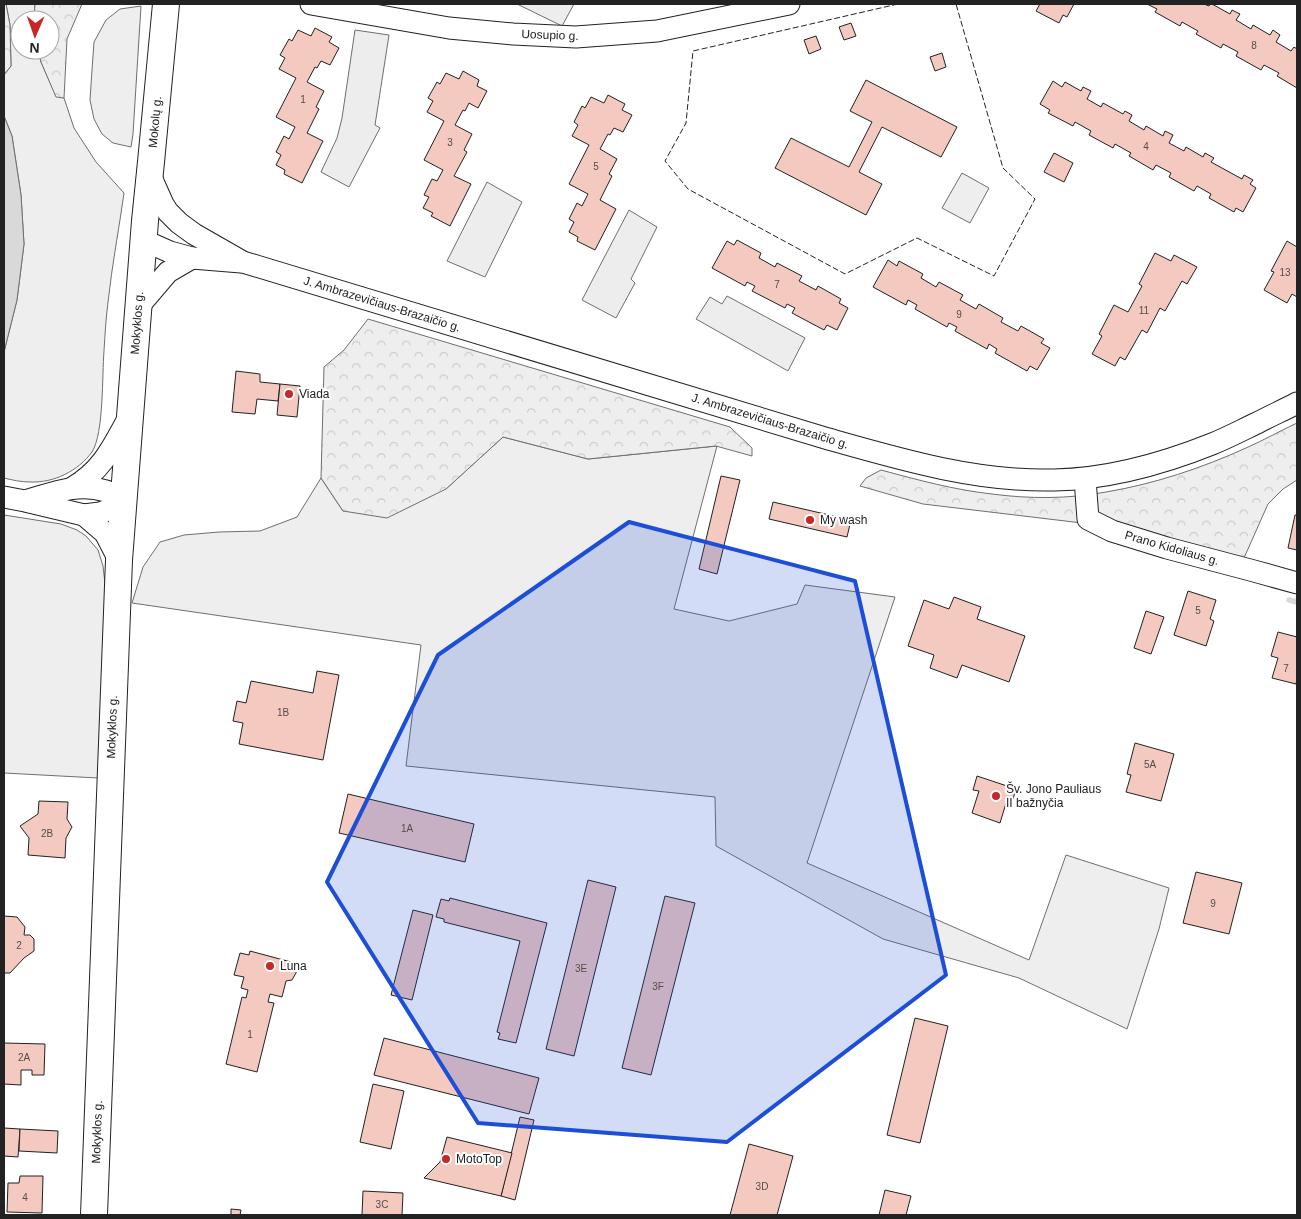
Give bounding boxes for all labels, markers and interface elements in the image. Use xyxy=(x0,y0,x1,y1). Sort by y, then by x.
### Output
north arrow xyxy=(10,10,60,60)
street label: Uosupio g. xyxy=(521,27,579,43)
text: N xyxy=(29,40,40,56)
house number: 8 xyxy=(1251,40,1257,51)
house number: 1 xyxy=(300,94,306,105)
street label: Mokolų g. xyxy=(146,95,164,149)
house number: 3 xyxy=(447,137,453,148)
house number: 4 xyxy=(1143,141,1149,152)
house number: 5 xyxy=(593,161,599,172)
house number: 13 xyxy=(1279,267,1291,278)
street label: J. Ambrazevičiaus-Brazaičio g. xyxy=(302,273,462,335)
house number: 7 xyxy=(774,279,780,290)
street label: Mokyklos g. xyxy=(128,291,146,355)
house number: 11 xyxy=(1139,305,1150,316)
house number: 9 xyxy=(956,309,962,320)
place label: Viada xyxy=(299,387,330,401)
marker: Viada xyxy=(283,388,295,400)
street label: J. Ambrazevičiaus-Brazaičio g. xyxy=(690,390,850,452)
place label: My wash xyxy=(820,513,867,527)
marker: My wash xyxy=(804,514,816,526)
street label: Prano Kidoliaus g. xyxy=(1123,528,1221,568)
house number: 5 xyxy=(1195,605,1201,616)
house number: 7 xyxy=(1283,663,1289,674)
street label: Mokyklos g. xyxy=(104,695,120,759)
house number: 1B xyxy=(277,707,289,718)
house number: 5A xyxy=(1144,759,1156,770)
place label: Šv. Jono Pauliaus II bažnyčia xyxy=(1006,781,1101,810)
marker: Šv. Jono Pauliaus II bažnyčia xyxy=(990,790,1002,802)
house number: 1A xyxy=(401,823,413,834)
house number: 2B xyxy=(41,828,53,839)
house number: 9 xyxy=(1210,898,1216,909)
house number: 2 xyxy=(16,940,22,951)
place label: Luna xyxy=(280,959,307,973)
marker: Luna xyxy=(264,960,276,972)
house number: 3E xyxy=(575,963,587,974)
house number: 3F xyxy=(652,981,664,992)
house number: 1 xyxy=(247,1029,253,1040)
house number: 2A xyxy=(18,1052,30,1063)
street label: Mokyklos g. xyxy=(89,1100,105,1164)
place label: MotoTop xyxy=(456,1152,502,1166)
marker: MotoTop xyxy=(440,1153,452,1165)
house number: 3D xyxy=(756,1181,768,1192)
house number: 4 xyxy=(22,1192,28,1203)
house number: 3C xyxy=(376,1199,388,1210)

